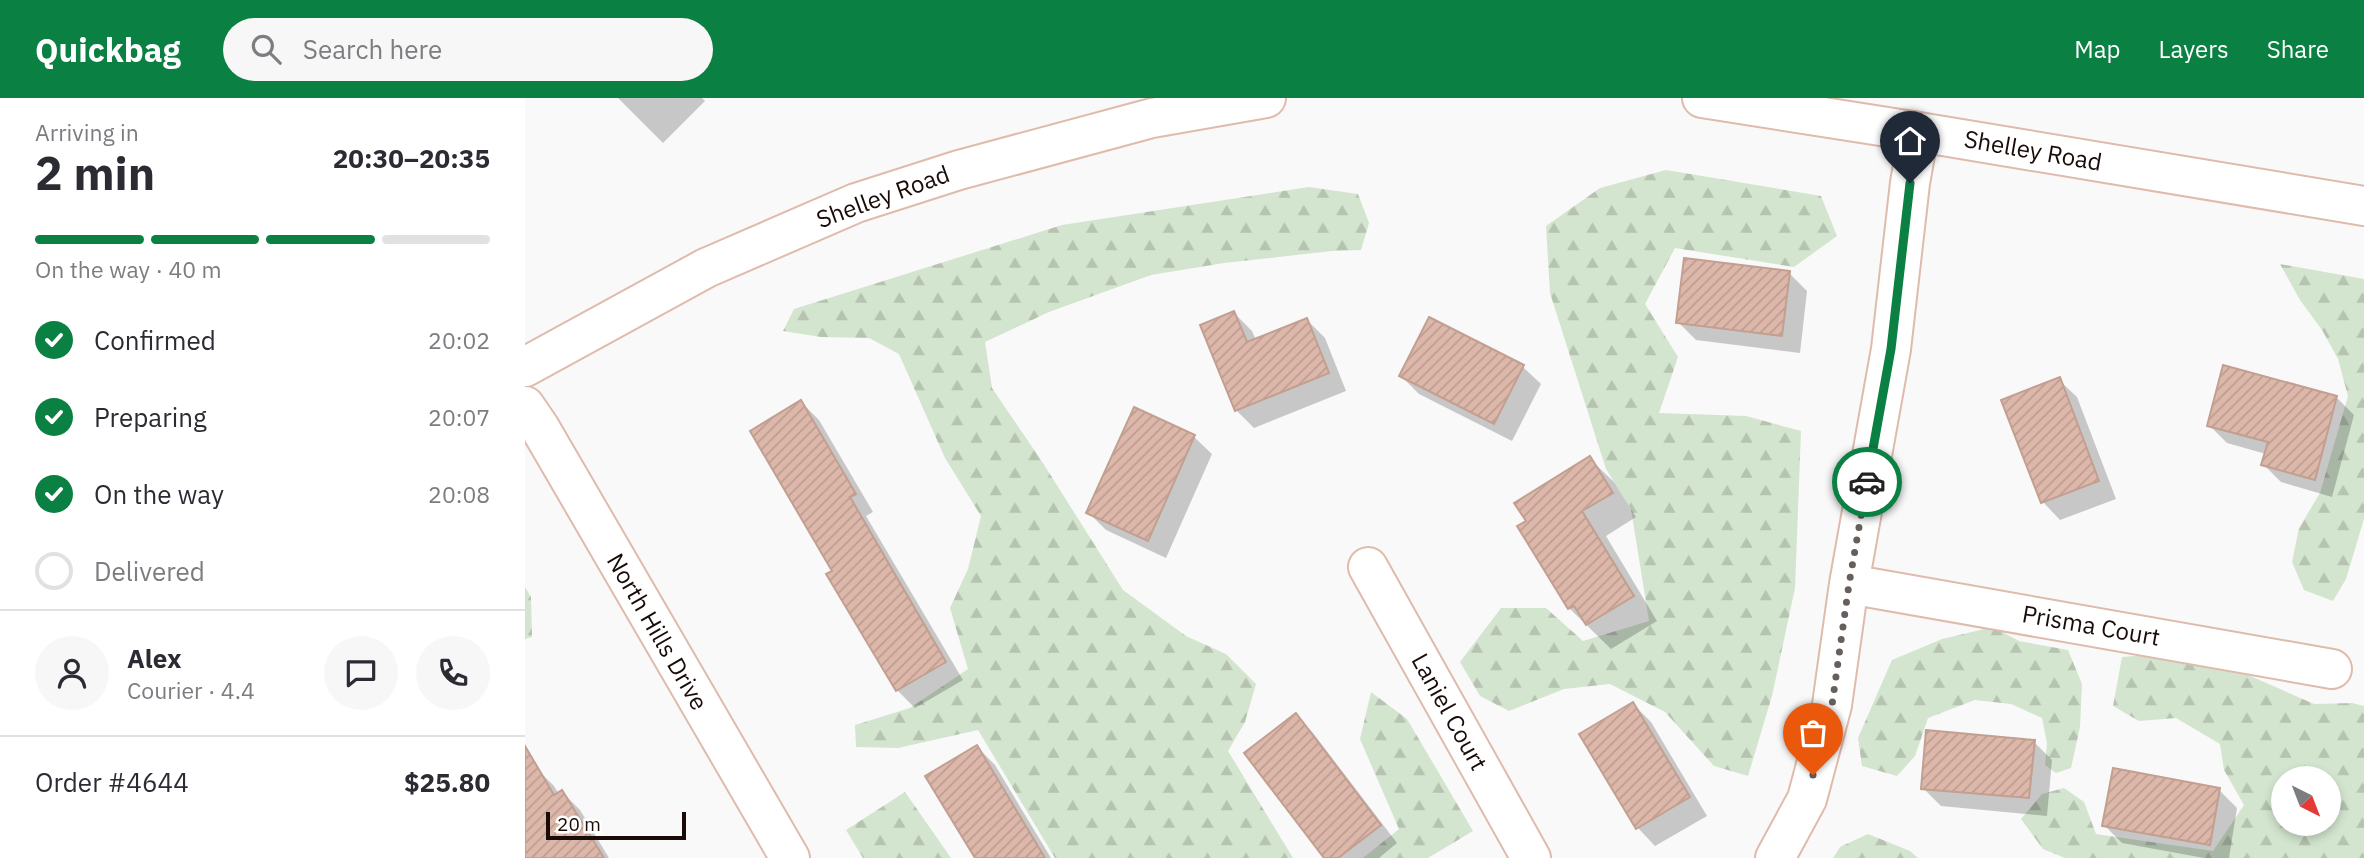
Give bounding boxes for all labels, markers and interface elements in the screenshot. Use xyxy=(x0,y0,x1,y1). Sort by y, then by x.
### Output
search box xyxy=(223,18,713,81)
text: Quickbag xyxy=(35,28,181,71)
icon: search xyxy=(247,30,285,68)
text: Search here xyxy=(303,32,442,66)
text: Map xyxy=(2074,33,2121,65)
text: Layers xyxy=(2159,33,2229,65)
text: Share xyxy=(2267,33,2329,65)
pin xyxy=(1880,111,1940,183)
text: Arriving in xyxy=(35,117,139,147)
icon: home xyxy=(1891,122,1929,160)
street label: Shelley Road xyxy=(1962,122,2105,178)
text: 20:30–20:35 xyxy=(333,141,490,175)
text: 2 min xyxy=(35,143,155,203)
street label: Shelley Road xyxy=(812,157,954,235)
text: On the way · 40 m xyxy=(35,254,222,284)
icon: check xyxy=(35,321,73,359)
text: Confirmed xyxy=(94,323,216,357)
text: 20:02 xyxy=(428,325,490,355)
icon: check xyxy=(35,398,73,436)
text: Preparing xyxy=(94,400,207,434)
text: 20:07 xyxy=(428,402,490,432)
courier xyxy=(1832,447,1902,517)
icon: car xyxy=(1848,463,1886,501)
icon: check xyxy=(35,475,73,513)
text: On the way xyxy=(94,477,224,511)
text: 20:08 xyxy=(428,479,490,509)
street label: North Hills Drive xyxy=(600,547,716,716)
text: Delivered xyxy=(94,554,205,588)
street label: Prisma Court xyxy=(2020,597,2163,653)
button: person xyxy=(35,636,109,710)
button: chat xyxy=(324,636,398,710)
button: phone xyxy=(416,636,490,710)
text: Alex xyxy=(127,641,181,675)
street label: Laniel Court xyxy=(1405,647,1495,776)
text: Courier · 4.4 xyxy=(127,675,255,705)
pin xyxy=(1783,703,1843,775)
icon: bag xyxy=(1794,714,1832,752)
text: Order #4644 xyxy=(35,765,189,799)
text: $25.80 xyxy=(404,765,490,799)
north arrow xyxy=(2271,766,2341,836)
map controls xyxy=(2271,766,2341,836)
scale bar xyxy=(546,809,686,841)
text: 20 m xyxy=(557,812,601,836)

